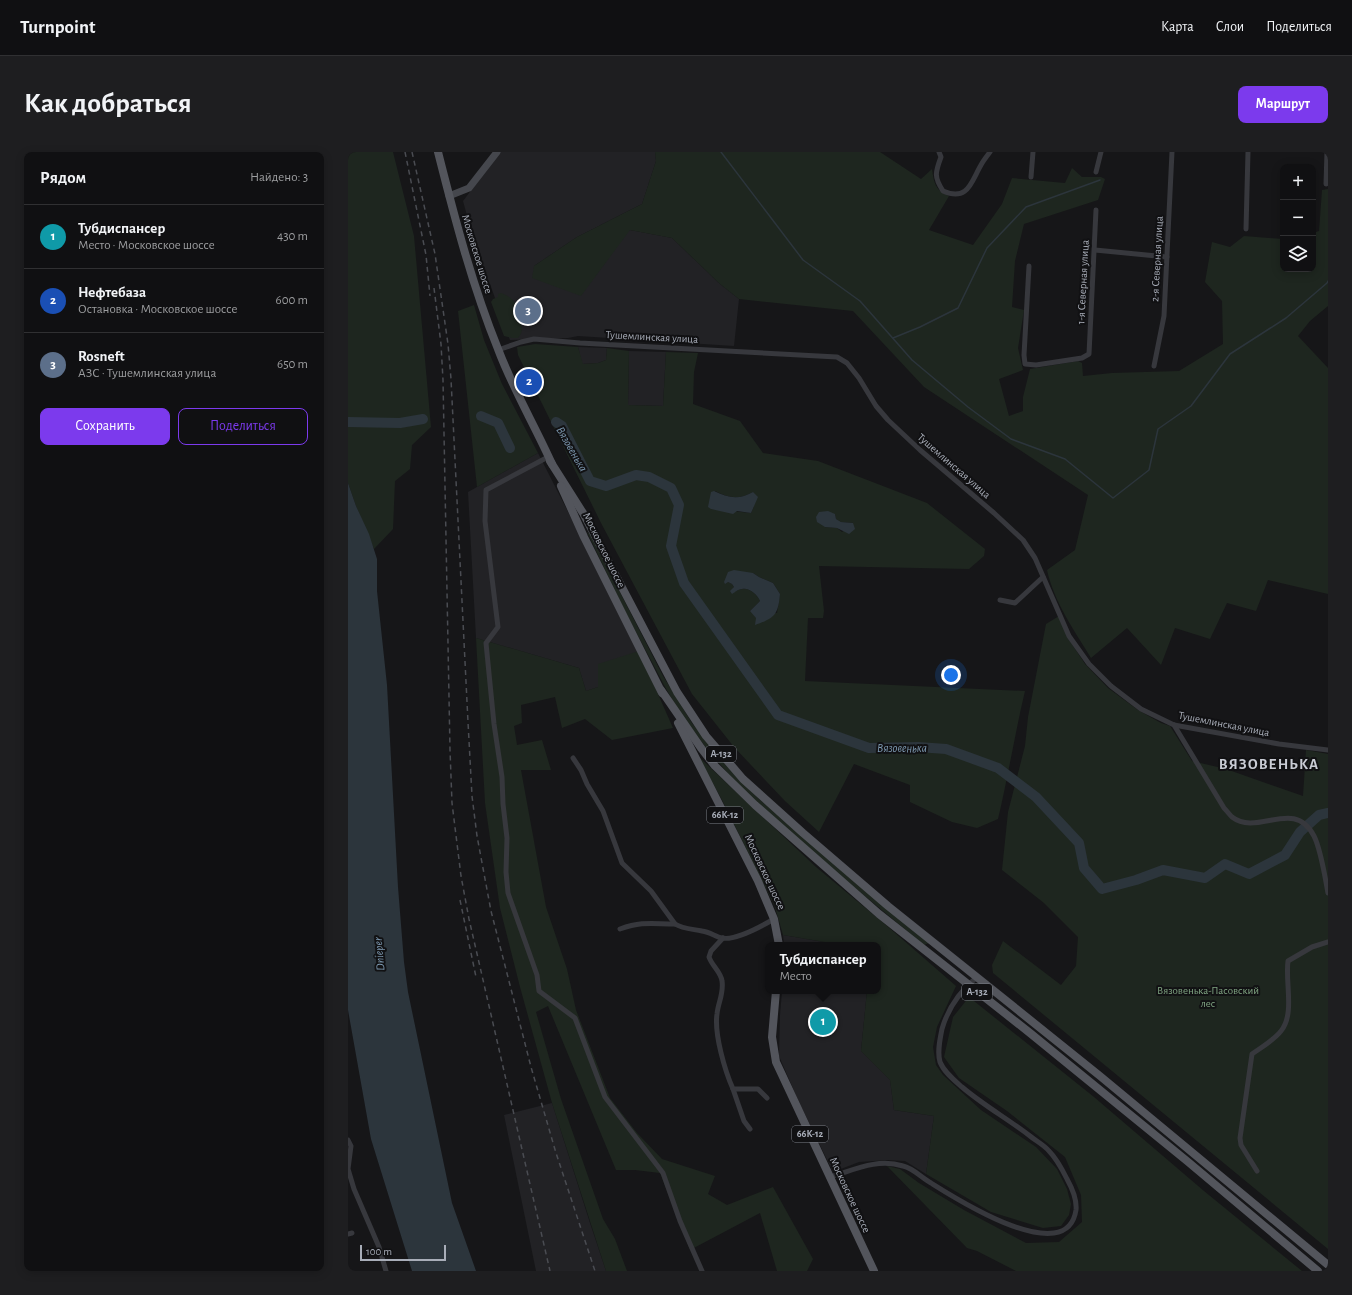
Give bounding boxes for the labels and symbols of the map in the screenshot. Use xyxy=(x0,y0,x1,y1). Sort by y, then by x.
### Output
street label: Московское шоссе xyxy=(460,213,494,295)
street label: 2-я Северная улица xyxy=(1149,216,1165,302)
street label: 1-я Северная улица xyxy=(1075,239,1091,325)
pin: 3 xyxy=(515,296,541,326)
street label: Тушемлинская улица xyxy=(605,329,699,345)
pin: 2 xyxy=(516,367,542,397)
water label: Вязовенька xyxy=(554,424,590,474)
street label: Тушемлинская улица xyxy=(915,431,993,501)
street label: Московское шоссе xyxy=(581,511,627,589)
your location xyxy=(941,665,961,685)
street label: Тушемлинская улица xyxy=(1177,710,1271,738)
water label: Вязовенька xyxy=(877,742,927,754)
road number: А-132 xyxy=(706,746,736,762)
district label: ВЯЗОВЕНЬКА xyxy=(1219,757,1319,772)
road number: 66К-12 xyxy=(707,807,743,823)
street label: Московское шоссе xyxy=(743,832,787,912)
water label: Dnieper xyxy=(371,935,387,971)
road number: А-132 xyxy=(962,984,992,1000)
park label: Вязовенька-Пасовский лес xyxy=(1157,985,1259,1009)
pin: 1 xyxy=(810,1007,836,1037)
road number: 66К-12 xyxy=(792,1126,828,1142)
street label: Московское шоссе xyxy=(828,1155,872,1235)
scale bar xyxy=(360,1243,446,1262)

